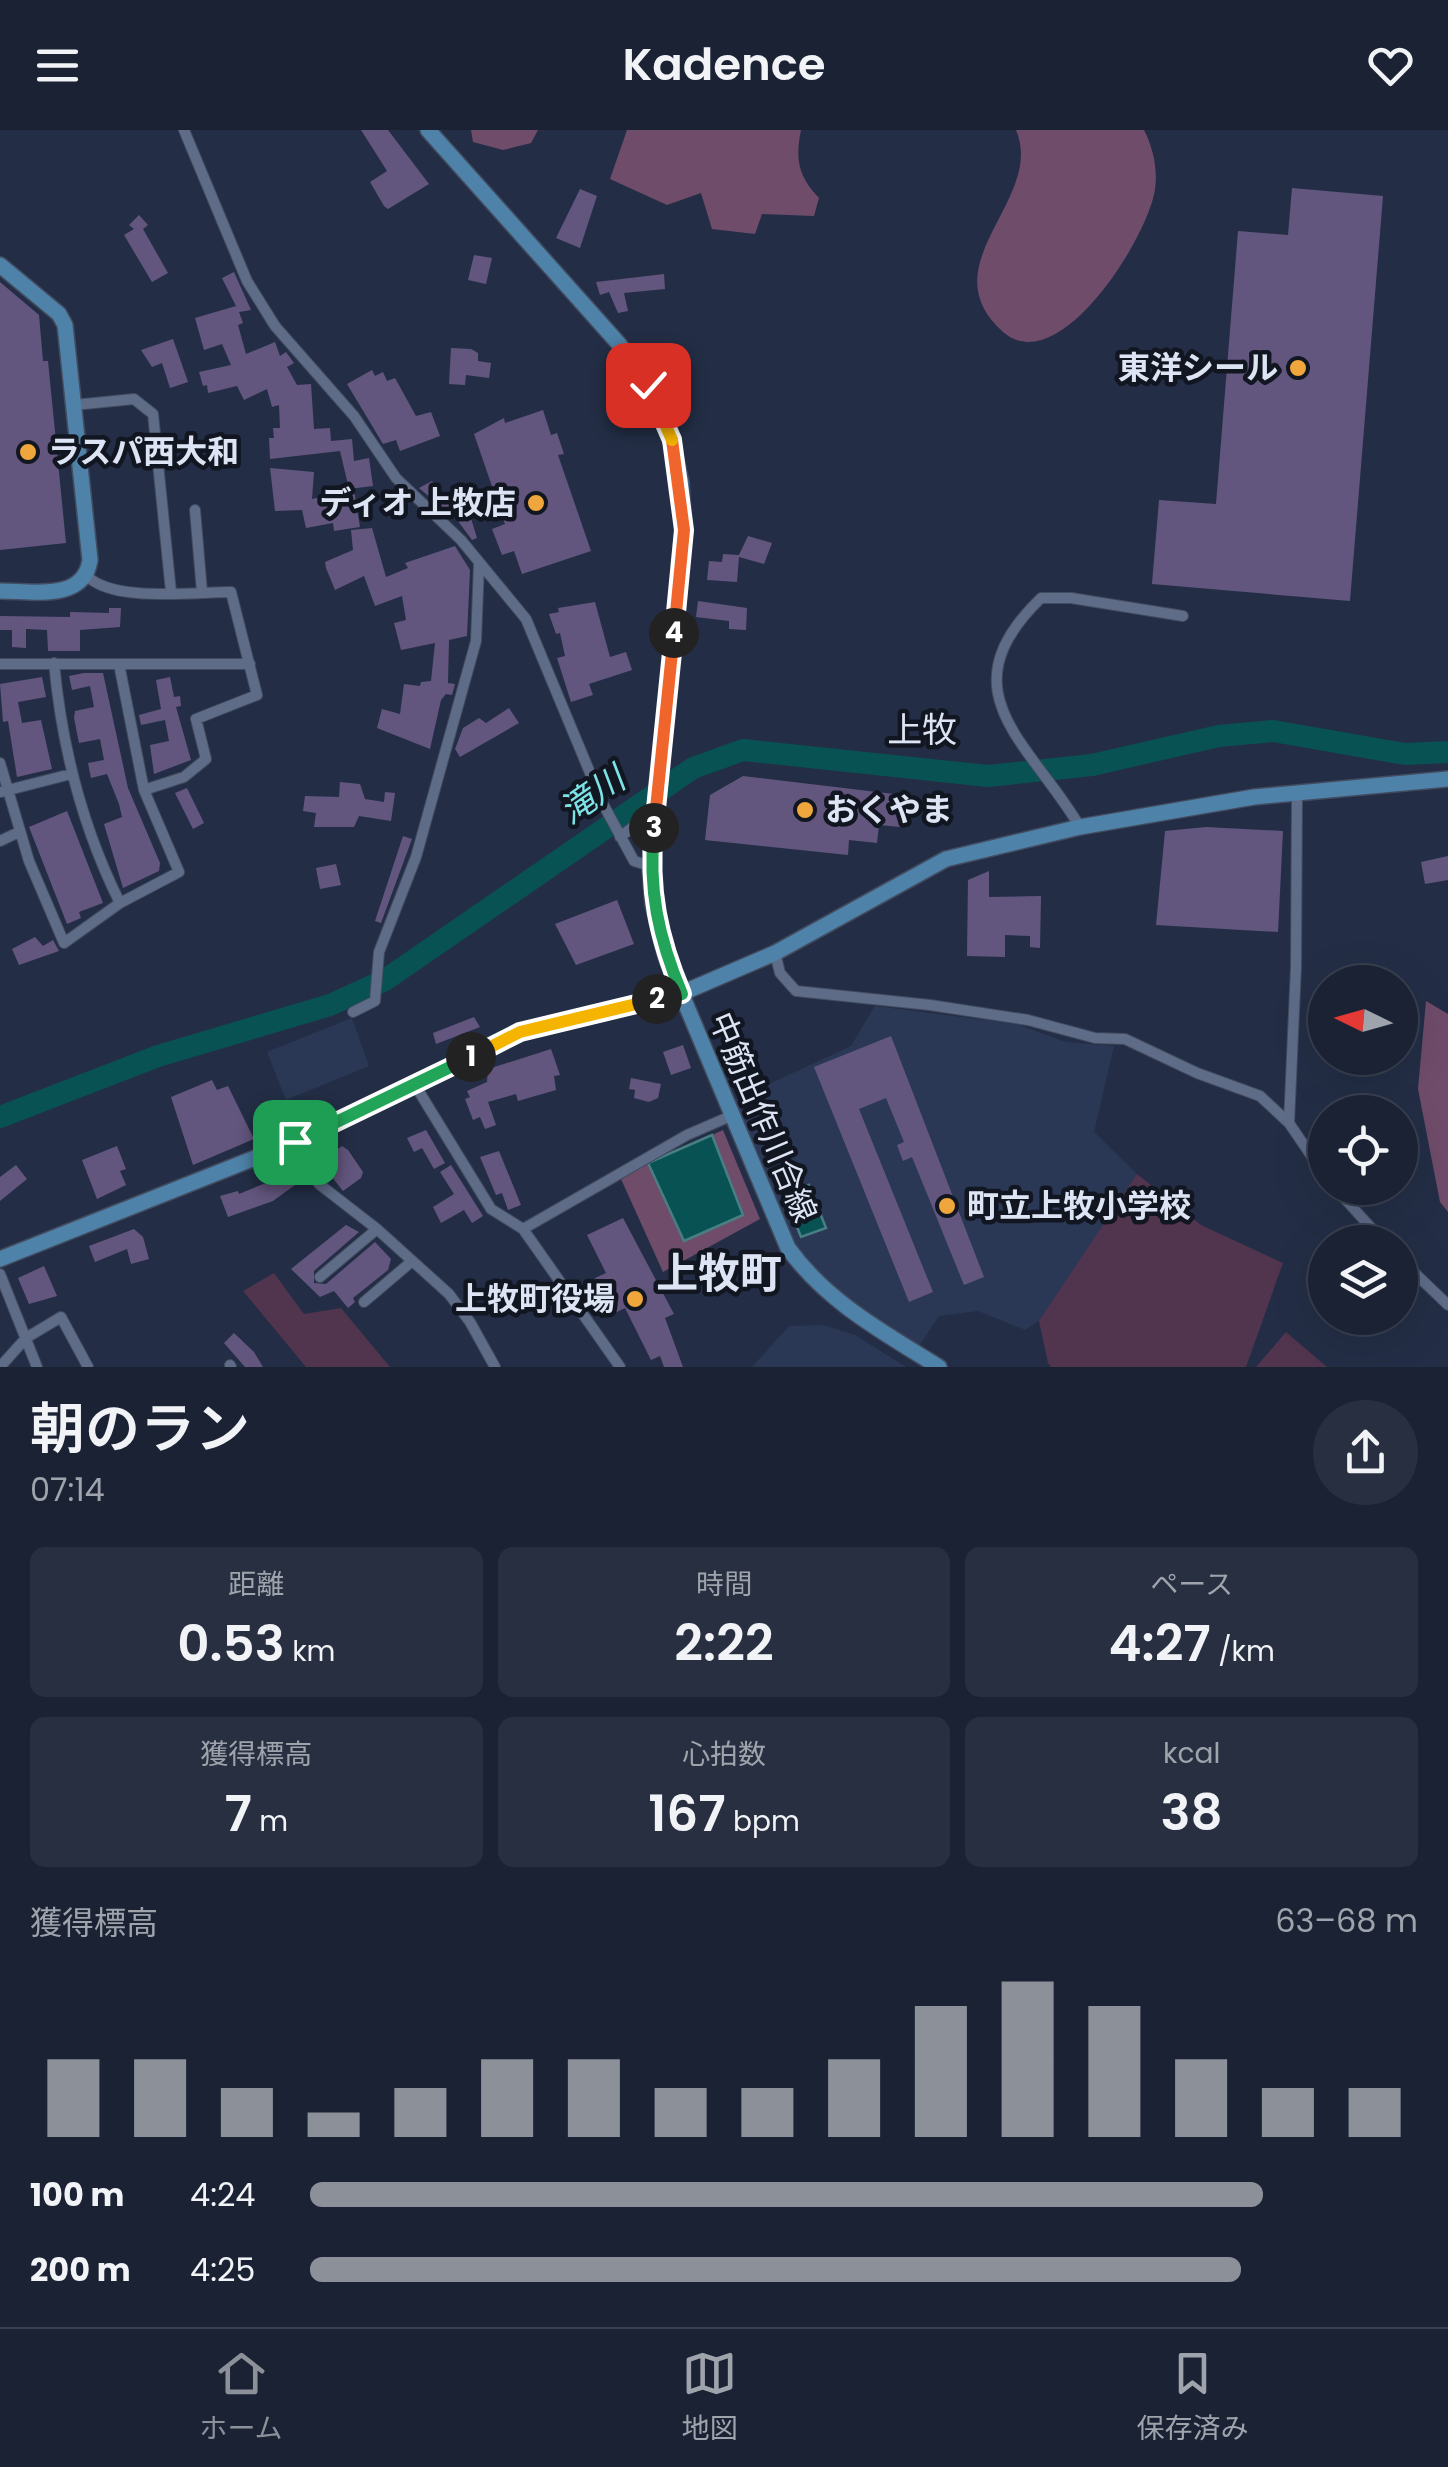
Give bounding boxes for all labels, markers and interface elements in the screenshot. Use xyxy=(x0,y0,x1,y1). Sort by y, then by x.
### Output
text: Kadence xyxy=(622,33,826,96)
icon: menu xyxy=(30,38,85,93)
icon: heart xyxy=(1363,38,1418,93)
pin xyxy=(606,343,691,428)
place label: 東洋シール xyxy=(1118,345,1278,390)
marker: 東洋シール xyxy=(1287,357,1309,379)
icon: check xyxy=(621,358,676,413)
place label: ラスパ西大和 xyxy=(48,429,239,474)
marker: ラスパ西大和 xyxy=(17,441,39,463)
place label: ディオ 上牧店 xyxy=(319,480,516,525)
marker: ディオ 上牧店 xyxy=(525,492,547,514)
pin: 4 xyxy=(649,608,699,658)
text: 4 xyxy=(665,613,683,652)
district label: 上牧 xyxy=(887,705,957,754)
water label: 滝川 xyxy=(549,752,638,835)
place label: おくやま xyxy=(825,787,953,832)
marker: おくやま xyxy=(794,799,816,821)
pin: 3 xyxy=(629,803,679,853)
text: 3 xyxy=(646,808,662,847)
north arrow xyxy=(1308,965,1418,1075)
map controls xyxy=(1308,965,1418,1335)
pin: 2 xyxy=(632,974,682,1024)
text: 2 xyxy=(649,979,665,1018)
street label: 中筋出作川合線 xyxy=(699,1005,828,1229)
pin: 1 xyxy=(446,1032,496,1082)
text: 1 xyxy=(466,1037,476,1076)
button: locate xyxy=(1308,1095,1418,1205)
pin xyxy=(253,1100,338,1185)
icon: arrive xyxy=(268,1115,323,1170)
place label: 町立上牧小学校 xyxy=(967,1183,1191,1228)
marker: 町立上牧小学校 xyxy=(936,1195,958,1217)
button: layers xyxy=(1308,1225,1418,1335)
district label: 上牧町 xyxy=(656,1244,782,1303)
place label: 上牧町役場 xyxy=(455,1276,615,1321)
marker: 上牧町役場 xyxy=(624,1288,646,1310)
text: 朝のラン xyxy=(30,1390,250,1467)
button: share xyxy=(1313,1400,1418,1505)
text: 07:14 xyxy=(30,1467,105,1512)
text: 距離 xyxy=(228,1565,284,1604)
text: 時間 xyxy=(696,1565,752,1604)
text: ペース xyxy=(1150,1565,1233,1604)
text: 0.53 xyxy=(177,1608,285,1679)
text: 2:22 xyxy=(674,1608,774,1679)
text: 4:27 xyxy=(1108,1608,1211,1679)
text: km xyxy=(285,1632,335,1671)
text: /km xyxy=(1211,1632,1275,1671)
text: kcal xyxy=(1163,1734,1220,1773)
text: 獲得標高 xyxy=(200,1735,312,1774)
text: 心拍数 xyxy=(682,1735,766,1774)
text: 38 xyxy=(1161,1777,1223,1848)
text: 7 xyxy=(224,1778,252,1849)
text: 167 xyxy=(648,1778,726,1849)
text: m xyxy=(252,1802,288,1841)
text: bpm xyxy=(726,1802,800,1841)
text: 63–68 m xyxy=(1275,1898,1418,1943)
text: 獲得標高 xyxy=(30,1900,158,1945)
text: 100 m xyxy=(30,2172,124,2217)
text: 4:24 xyxy=(190,2172,255,2217)
text: 200 m xyxy=(30,2247,131,2292)
text: 4:25 xyxy=(190,2247,255,2292)
tab: ホーム xyxy=(199,2346,283,2450)
tab: 地図 xyxy=(682,2346,738,2450)
tab: 保存済み xyxy=(1136,2346,1249,2450)

